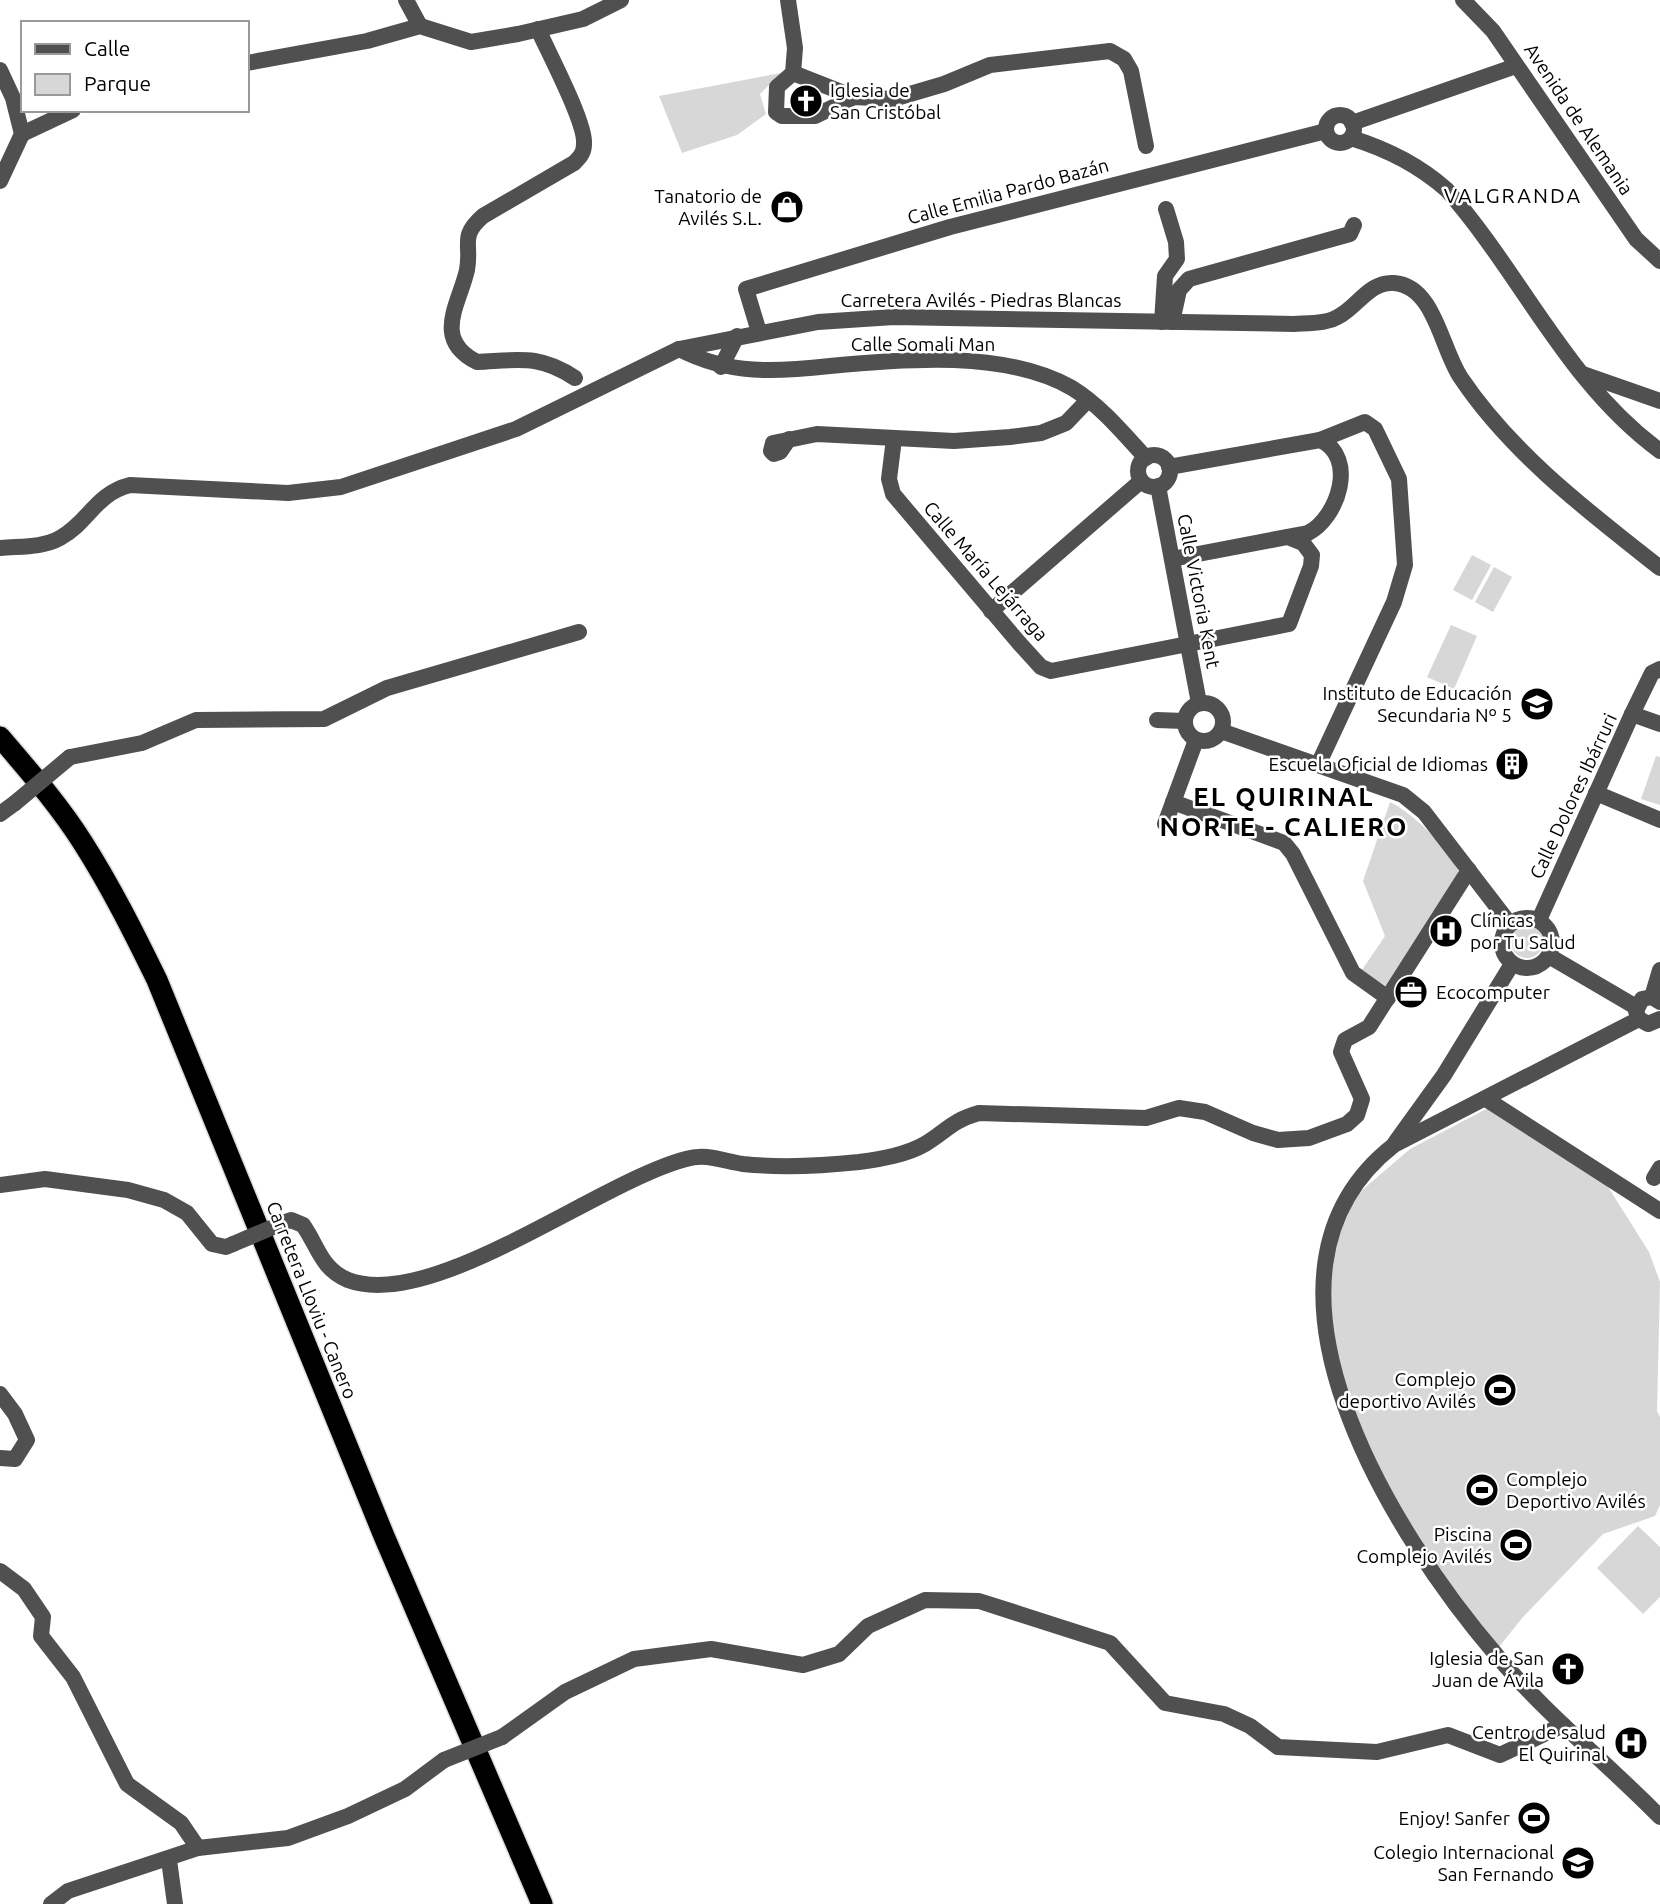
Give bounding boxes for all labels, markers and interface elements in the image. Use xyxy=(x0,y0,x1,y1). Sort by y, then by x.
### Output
legend xyxy=(21,21,248,112)
text: Calle xyxy=(84,36,130,60)
street label: Avenida de Alemania xyxy=(1520,39,1638,199)
text: Parque xyxy=(84,71,151,95)
place label: Iglesia de San Cristóbal xyxy=(830,79,941,123)
church icon: Iglesia de San Cristóbal xyxy=(787,82,825,120)
street label: Calle Emilia Pardo Bazán xyxy=(905,154,1111,228)
district label: VALGRANDA xyxy=(1444,183,1582,207)
place label: Tanatorio de Avilés S.L. xyxy=(654,185,762,229)
shop icon: Tanatorio de Avilés S.L. xyxy=(768,188,806,226)
street label: Carretera Avilés - Piedras Blancas xyxy=(840,289,1122,311)
street label: Calle Somali Man xyxy=(851,333,995,355)
street label: Calle María Lejárraga xyxy=(919,497,1053,645)
street label: Calle Victoria Kent xyxy=(1173,512,1225,671)
place label: Instituto de Educación Secundaria Nº 5 xyxy=(1322,682,1512,726)
school or university icon: Instituto de Educación Secundaria Nº 5 xyxy=(1518,685,1556,723)
street label: Calle Dolores Ibárruri xyxy=(1525,710,1621,882)
building icon: Escuela Oficial de Idiomas xyxy=(1493,745,1531,783)
place label: Escuela Oficial de Idiomas xyxy=(1269,753,1488,775)
district label: EL QUIRINAL NORTE - CALIERO xyxy=(1160,782,1408,841)
place label: Clínicas por Tu Salud xyxy=(1470,909,1576,953)
hospital icon: Clínicas por Tu Salud xyxy=(1427,912,1465,950)
office icon: Ecocomputer xyxy=(1392,973,1430,1011)
place label: Ecocomputer xyxy=(1436,981,1550,1003)
street label: Carretera Lloviu - Canero xyxy=(262,1198,362,1402)
place label: Complejo deportivo Avilés xyxy=(1339,1368,1476,1412)
sports icon: Complejo deportivo Avilés xyxy=(1481,1371,1519,1409)
place label: Complejo Deportivo Avilés xyxy=(1506,1468,1646,1512)
sports icon: Complejo Deportivo Avilés xyxy=(1463,1471,1501,1509)
place label: Piscina Complejo Avilés xyxy=(1356,1523,1492,1567)
sports icon: Piscina Complejo Avilés xyxy=(1497,1526,1535,1564)
place label: Iglesia de San Juan de Ávila xyxy=(1429,1647,1544,1691)
church icon: Iglesia de San Juan de Ávila xyxy=(1549,1650,1587,1688)
place label: Centro de salud El Quirinal xyxy=(1472,1721,1606,1765)
hospital icon: Centro de salud El Quirinal xyxy=(1612,1724,1650,1762)
sports icon: Enjoy! Sanfer xyxy=(1515,1799,1553,1837)
place label: Enjoy! Sanfer xyxy=(1399,1807,1510,1829)
place label: Colegio Internacional San Fernando xyxy=(1373,1841,1554,1885)
school or university icon: Colegio Internacional San Fernando xyxy=(1559,1844,1597,1882)

